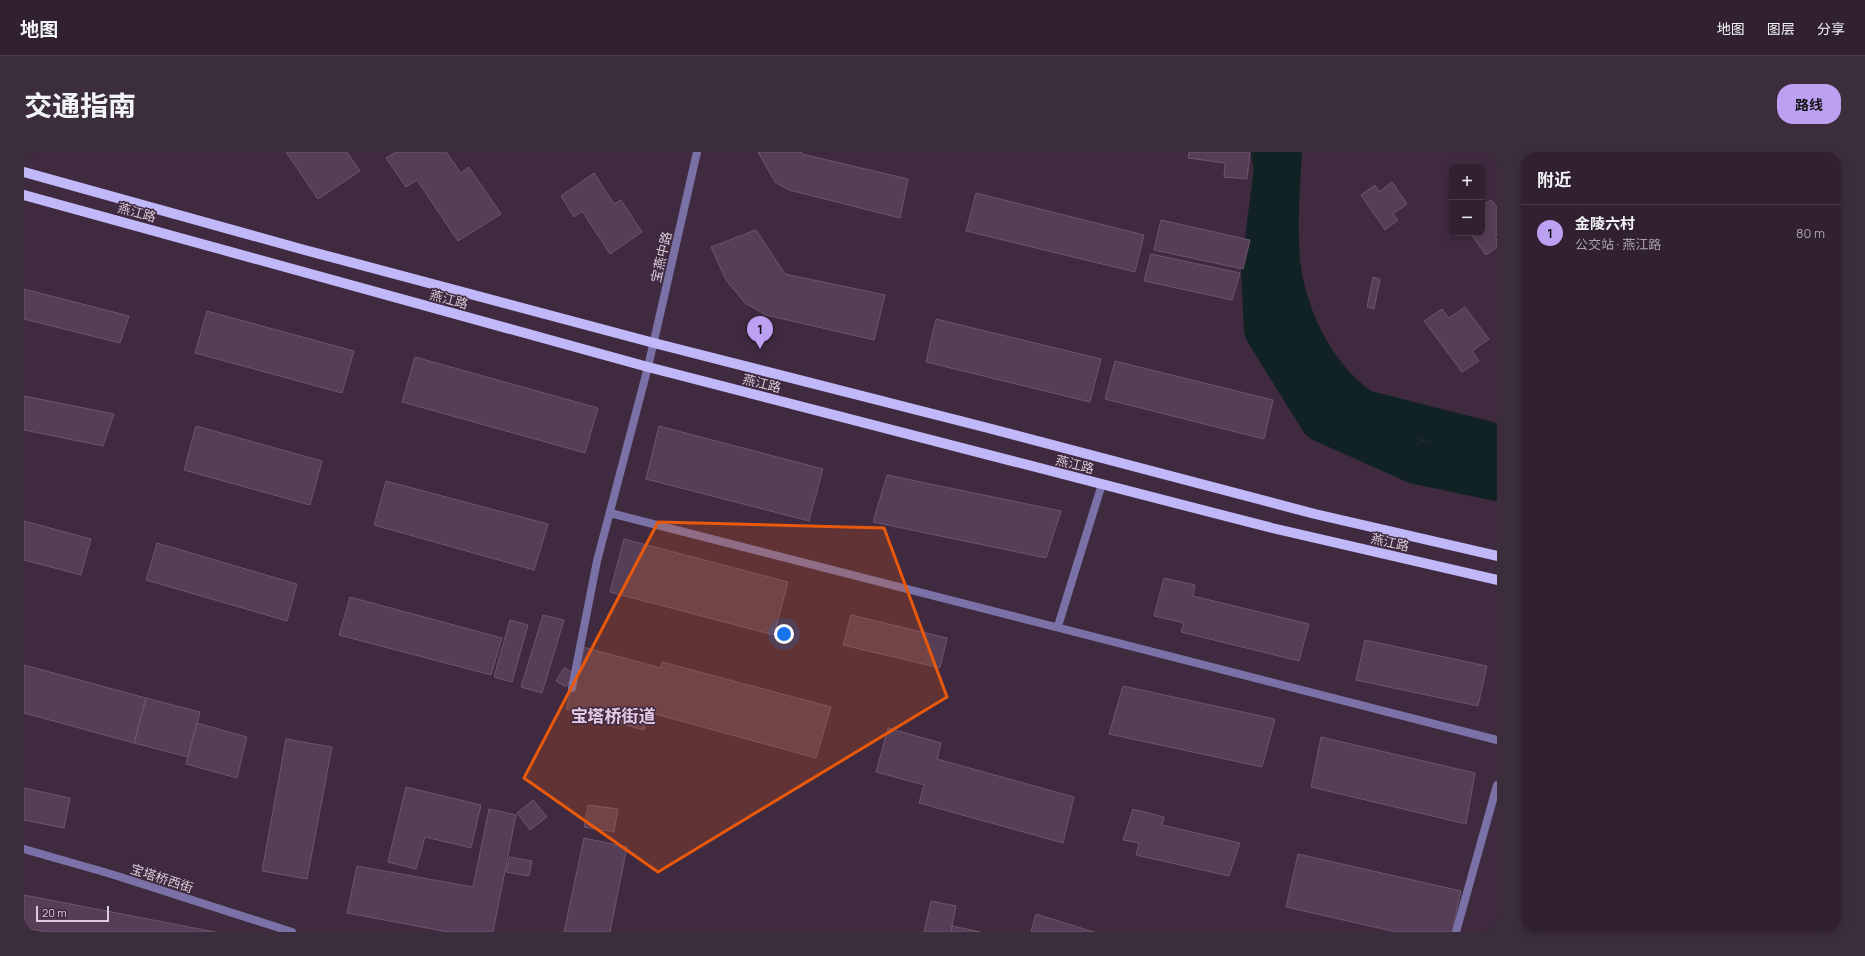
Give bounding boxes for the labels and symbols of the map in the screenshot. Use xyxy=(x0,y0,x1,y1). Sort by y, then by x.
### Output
street label: 燕江路 xyxy=(116,198,158,226)
street label: 宝燕中路 xyxy=(646,230,676,284)
street label: 燕江路 xyxy=(428,285,470,313)
pin: 1 xyxy=(747,316,773,349)
street label: 燕江路 xyxy=(741,370,783,396)
street label: 燕江路 xyxy=(1054,451,1096,477)
street label: 燕江路 xyxy=(1369,529,1411,555)
your location xyxy=(774,624,794,644)
district label: 宝塔桥街道 xyxy=(571,704,656,727)
street label: 宝塔桥西街 xyxy=(128,859,196,897)
scale bar xyxy=(36,904,109,923)

